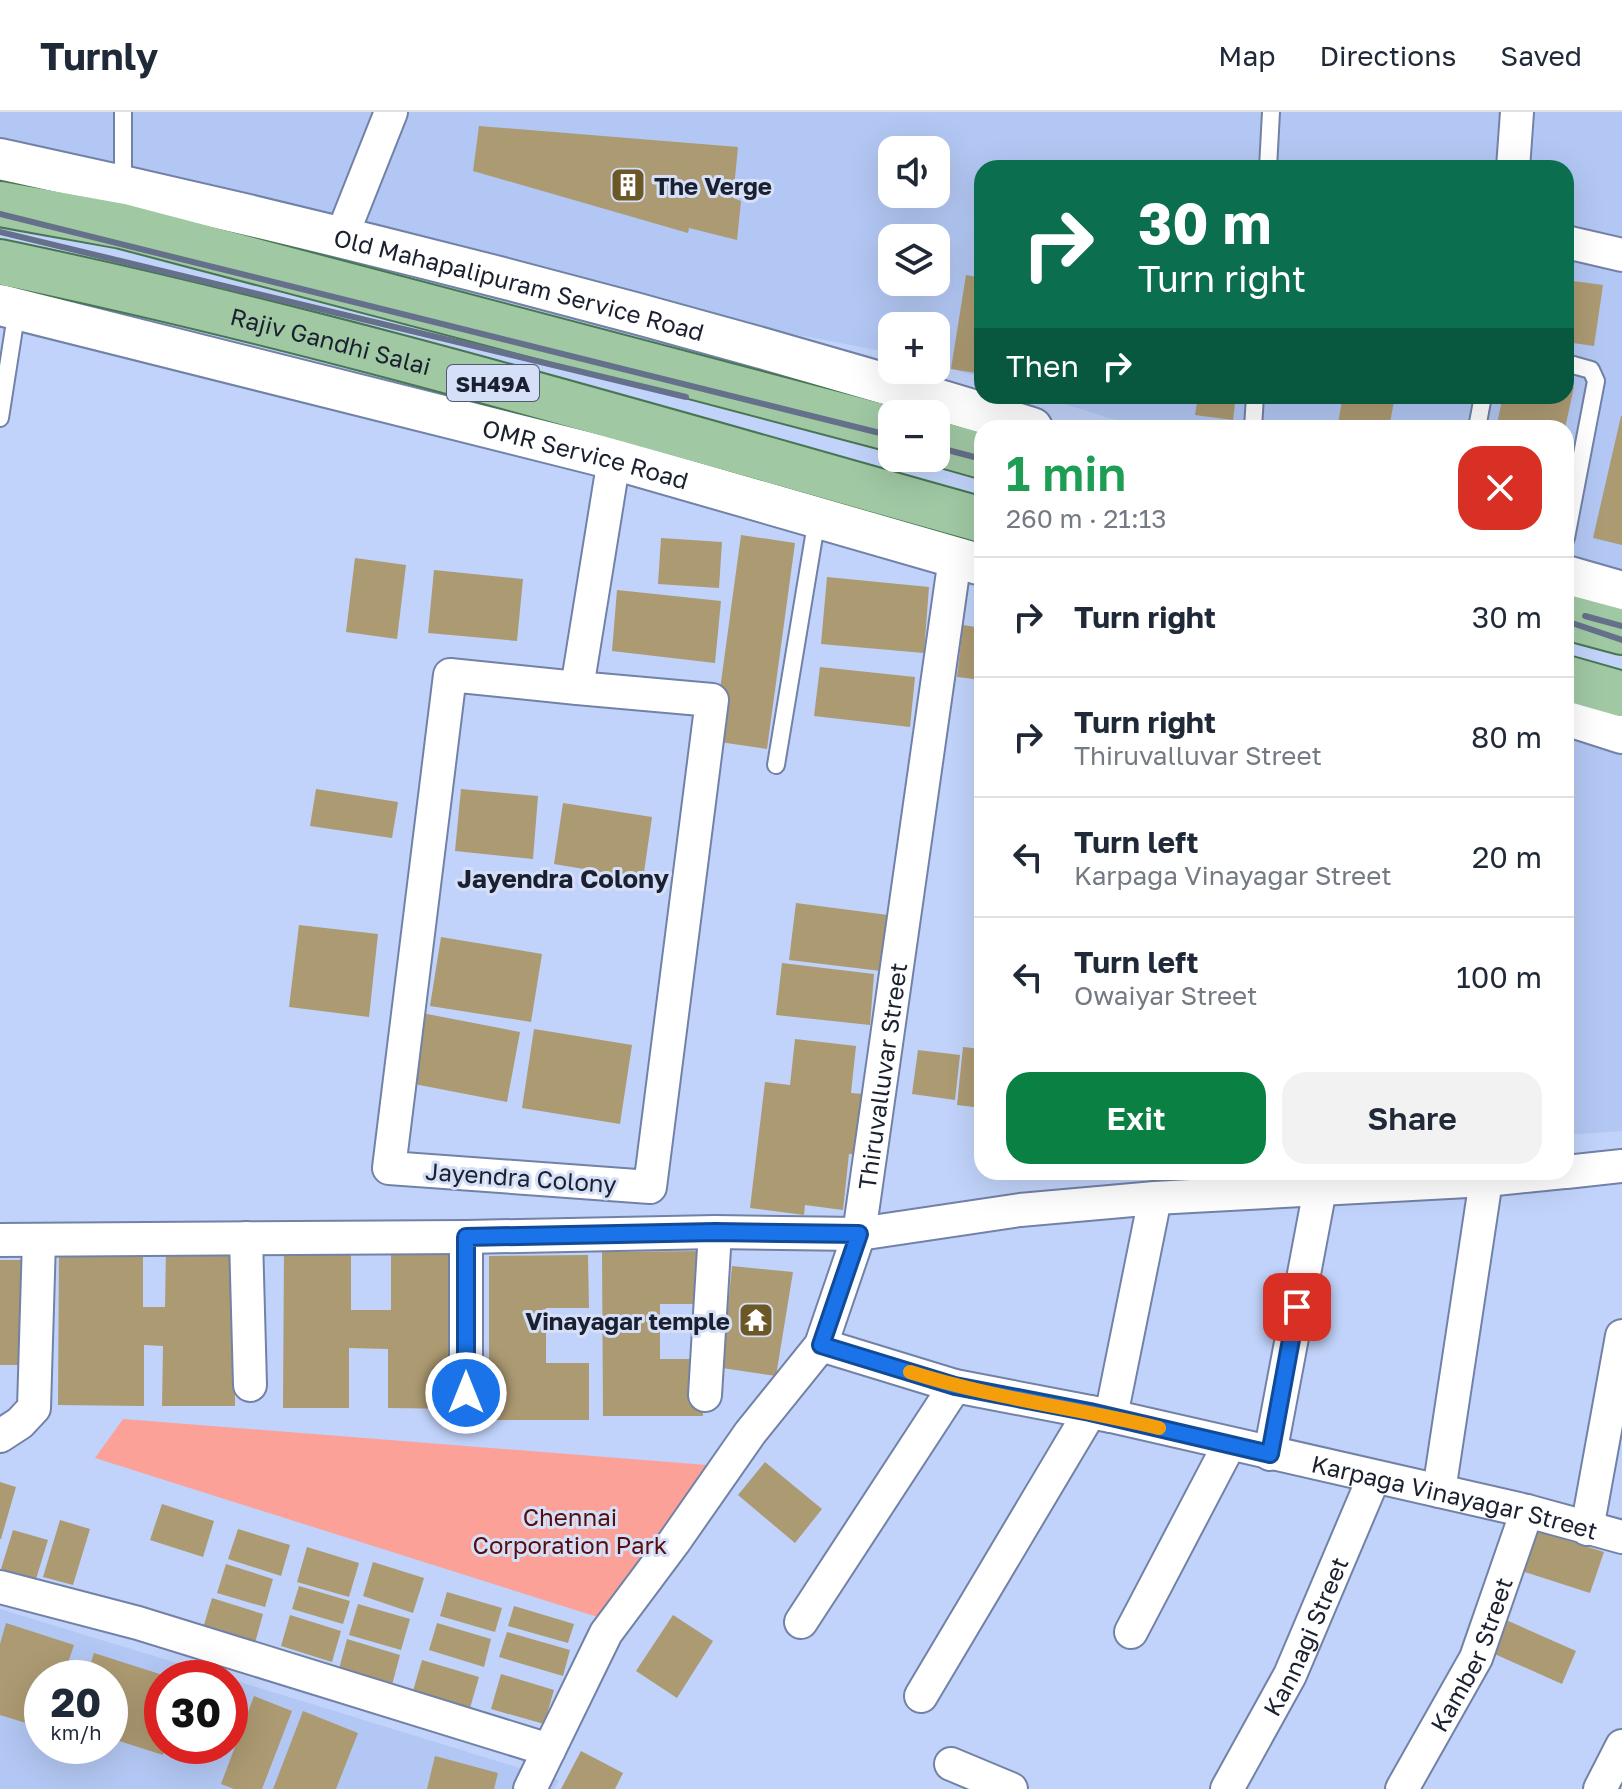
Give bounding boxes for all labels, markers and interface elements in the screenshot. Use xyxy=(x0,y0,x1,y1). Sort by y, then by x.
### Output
text: Turnly xyxy=(40,33,158,78)
text: Map xyxy=(1218,39,1275,72)
text: Directions xyxy=(1319,39,1456,72)
text: Saved xyxy=(1500,39,1582,72)
map controls xyxy=(878,136,950,472)
button: sound xyxy=(878,136,950,208)
building icon: The Verge xyxy=(609,166,647,204)
place label: The Verge xyxy=(654,171,772,200)
text: 30 m xyxy=(1138,189,1272,256)
icon: right xyxy=(1006,192,1110,296)
street label: Old Mahapalipuram Service Road xyxy=(331,222,708,346)
button: layers xyxy=(878,224,950,296)
text: Turn right xyxy=(1138,257,1306,300)
street label: Rajiv Gandhi Salai xyxy=(228,301,434,380)
button: + xyxy=(878,312,950,384)
icon: right xyxy=(1095,344,1139,388)
text: Then xyxy=(1006,348,1079,384)
road number: SH49A xyxy=(447,365,539,401)
button: − xyxy=(878,400,950,472)
street label: OMR Service Road xyxy=(480,412,692,494)
text: 1 min xyxy=(1006,444,1126,502)
button: close xyxy=(1458,446,1542,530)
text: 260 m · 21:13 xyxy=(1006,503,1167,534)
icon: right xyxy=(1006,595,1050,639)
text: Turn right xyxy=(1074,599,1216,635)
text: 30 m xyxy=(1472,599,1542,635)
text: Turn right xyxy=(1074,704,1216,740)
icon: right xyxy=(1006,715,1050,759)
text: 80 m xyxy=(1471,719,1542,755)
text: Thiruvalluvar Street xyxy=(1074,740,1322,771)
text: Turn left xyxy=(1074,824,1199,860)
icon: left xyxy=(1006,835,1050,879)
text: 20 m xyxy=(1472,839,1542,875)
text: Karpaga Vinayagar Street xyxy=(1074,860,1392,891)
district label: Jayendra Colony xyxy=(457,863,669,894)
text: Turn left xyxy=(1074,944,1199,980)
icon: left xyxy=(1006,955,1050,999)
text: 100 m xyxy=(1456,959,1542,995)
street label: Thiruvalluvar Street xyxy=(851,961,912,1191)
text: Owaiyar Street xyxy=(1074,980,1258,1011)
button: Exit xyxy=(1006,1072,1266,1164)
button: Share xyxy=(1282,1072,1542,1164)
street label: Jayendra Colony xyxy=(424,1156,618,1198)
pin xyxy=(1263,1273,1331,1341)
icon: arrive xyxy=(1275,1285,1319,1329)
temple icon: Vinayagar temple xyxy=(737,1301,775,1339)
place label: Vinayagar temple xyxy=(525,1306,730,1335)
position arrow xyxy=(424,1351,508,1435)
street label: Karpaga Vinayagar Street xyxy=(1309,1448,1601,1544)
park label: Chennai Corporation Park xyxy=(473,1502,667,1559)
street label: Kannagi Street xyxy=(1256,1552,1353,1720)
street label: Kamber Street xyxy=(1423,1573,1517,1736)
speed limit sign: 30 xyxy=(144,1660,248,1764)
text: 20 xyxy=(51,1678,101,1726)
text: km/h xyxy=(51,1720,101,1744)

